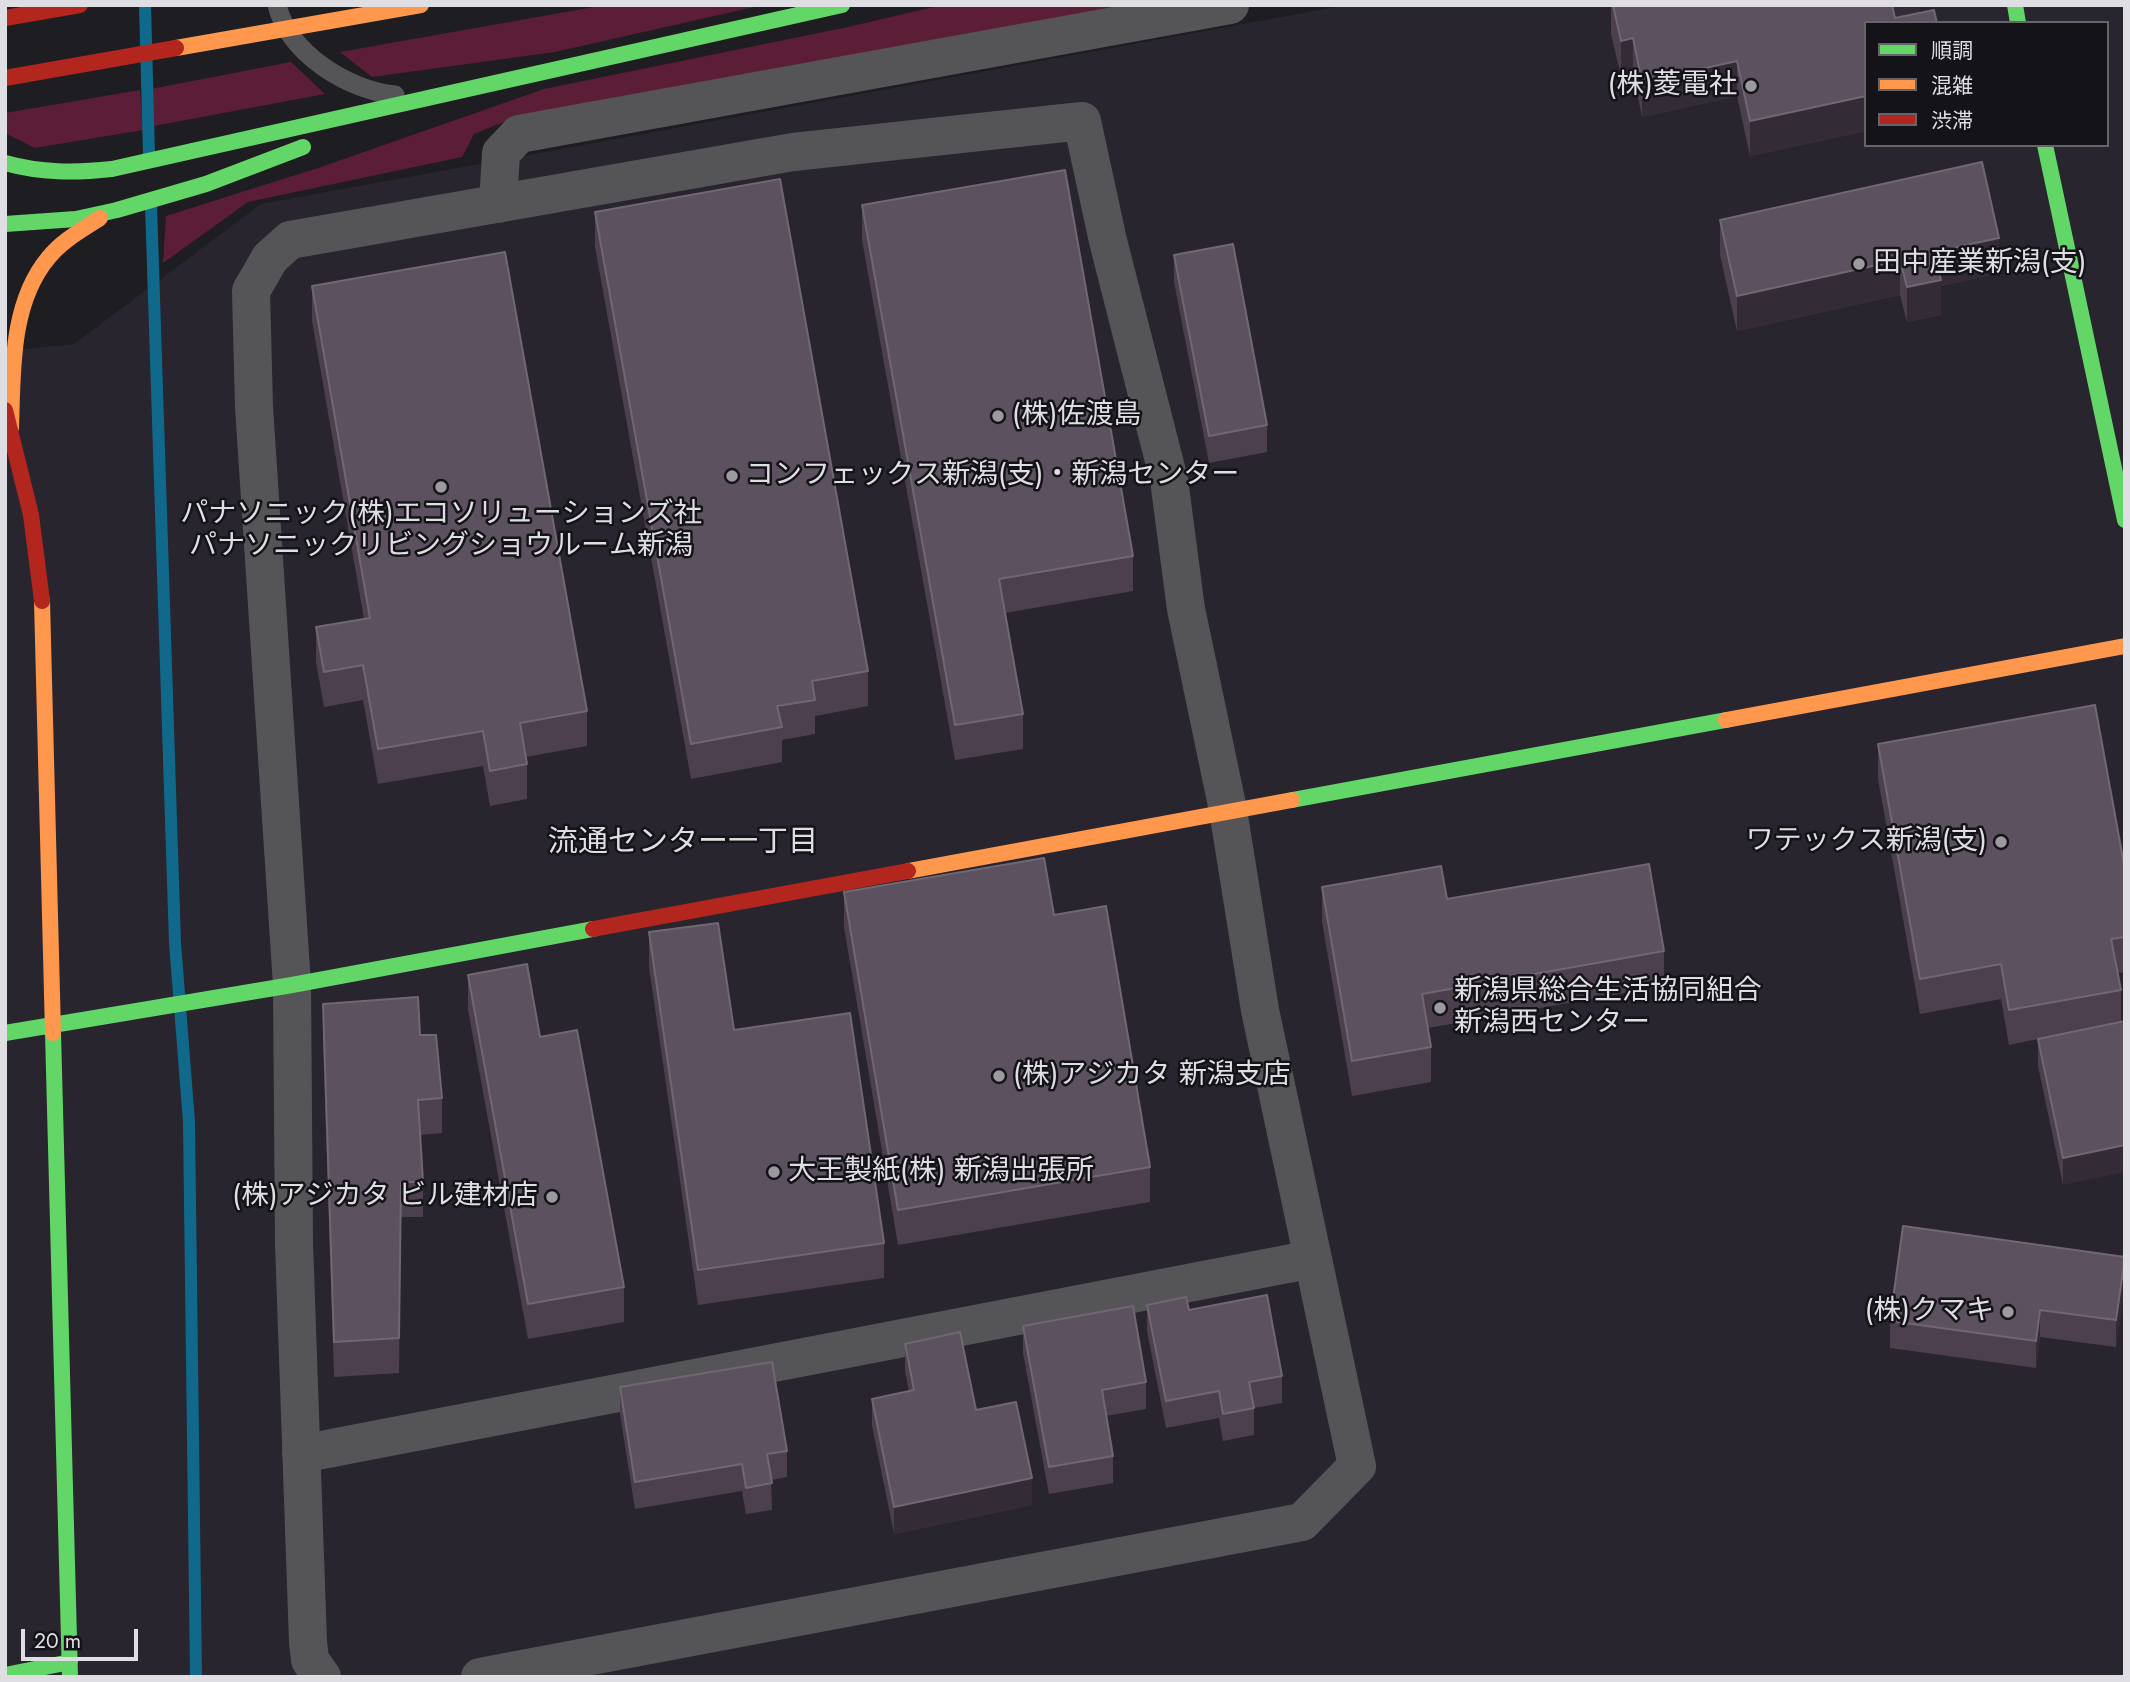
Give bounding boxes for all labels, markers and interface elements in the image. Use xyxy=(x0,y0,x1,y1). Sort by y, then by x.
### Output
legend xyxy=(1864,21,2109,147)
text: 順調 xyxy=(1931,36,1973,66)
place label: (株)菱電社 xyxy=(1608,69,1737,103)
text: 混雑 xyxy=(1931,71,1973,101)
marker: (株)菱電社 xyxy=(1743,78,1759,94)
text: 渋滞 xyxy=(1931,106,1973,136)
place label: 田中産業新潟(支) xyxy=(1873,247,2086,281)
marker: 田中産業新潟(支) xyxy=(1851,256,1867,272)
place label: (株)佐渡島 xyxy=(1012,399,1141,433)
marker: (株)佐渡島 xyxy=(990,408,1006,424)
place label: コンフェックス新潟(支)・新潟センター xyxy=(746,459,1239,493)
marker: コンフェックス新潟(支)・新潟センター xyxy=(724,468,740,484)
marker: パナソニック(株)エコソリューションズ社 パナソニックリビングショウルーム新潟 xyxy=(433,479,449,495)
place label: パナソニック(株)エコソリューションズ社 パナソニックリビングショウルーム新潟 xyxy=(180,498,702,564)
place label: ワテックス新潟(支) xyxy=(1746,825,1987,859)
district label: 流通センター一丁目 xyxy=(548,826,818,862)
marker: ワテックス新潟(支) xyxy=(1993,834,2009,850)
place label: 新潟県総合生活協同組合 新潟西センター xyxy=(1454,975,1762,1041)
marker: 新潟県総合生活協同組合 新潟西センター xyxy=(1432,1000,1448,1016)
place label: (株)アジカタ 新潟支店 xyxy=(1013,1059,1291,1093)
marker: (株)アジカタ 新潟支店 xyxy=(991,1068,1007,1084)
place label: 大王製紙(株) 新潟出張所 xyxy=(788,1155,1094,1189)
marker: 大王製紙(株) 新潟出張所 xyxy=(766,1164,782,1180)
place label: (株)アジカタ ビル建材店 xyxy=(232,1180,538,1214)
marker: (株)アジカタ ビル建材店 xyxy=(544,1189,560,1205)
place label: (株)クマキ xyxy=(1865,1295,1994,1329)
marker: (株)クマキ xyxy=(2000,1304,2016,1320)
scale bar xyxy=(24,1616,142,1660)
text: 20 m xyxy=(34,1626,81,1656)

